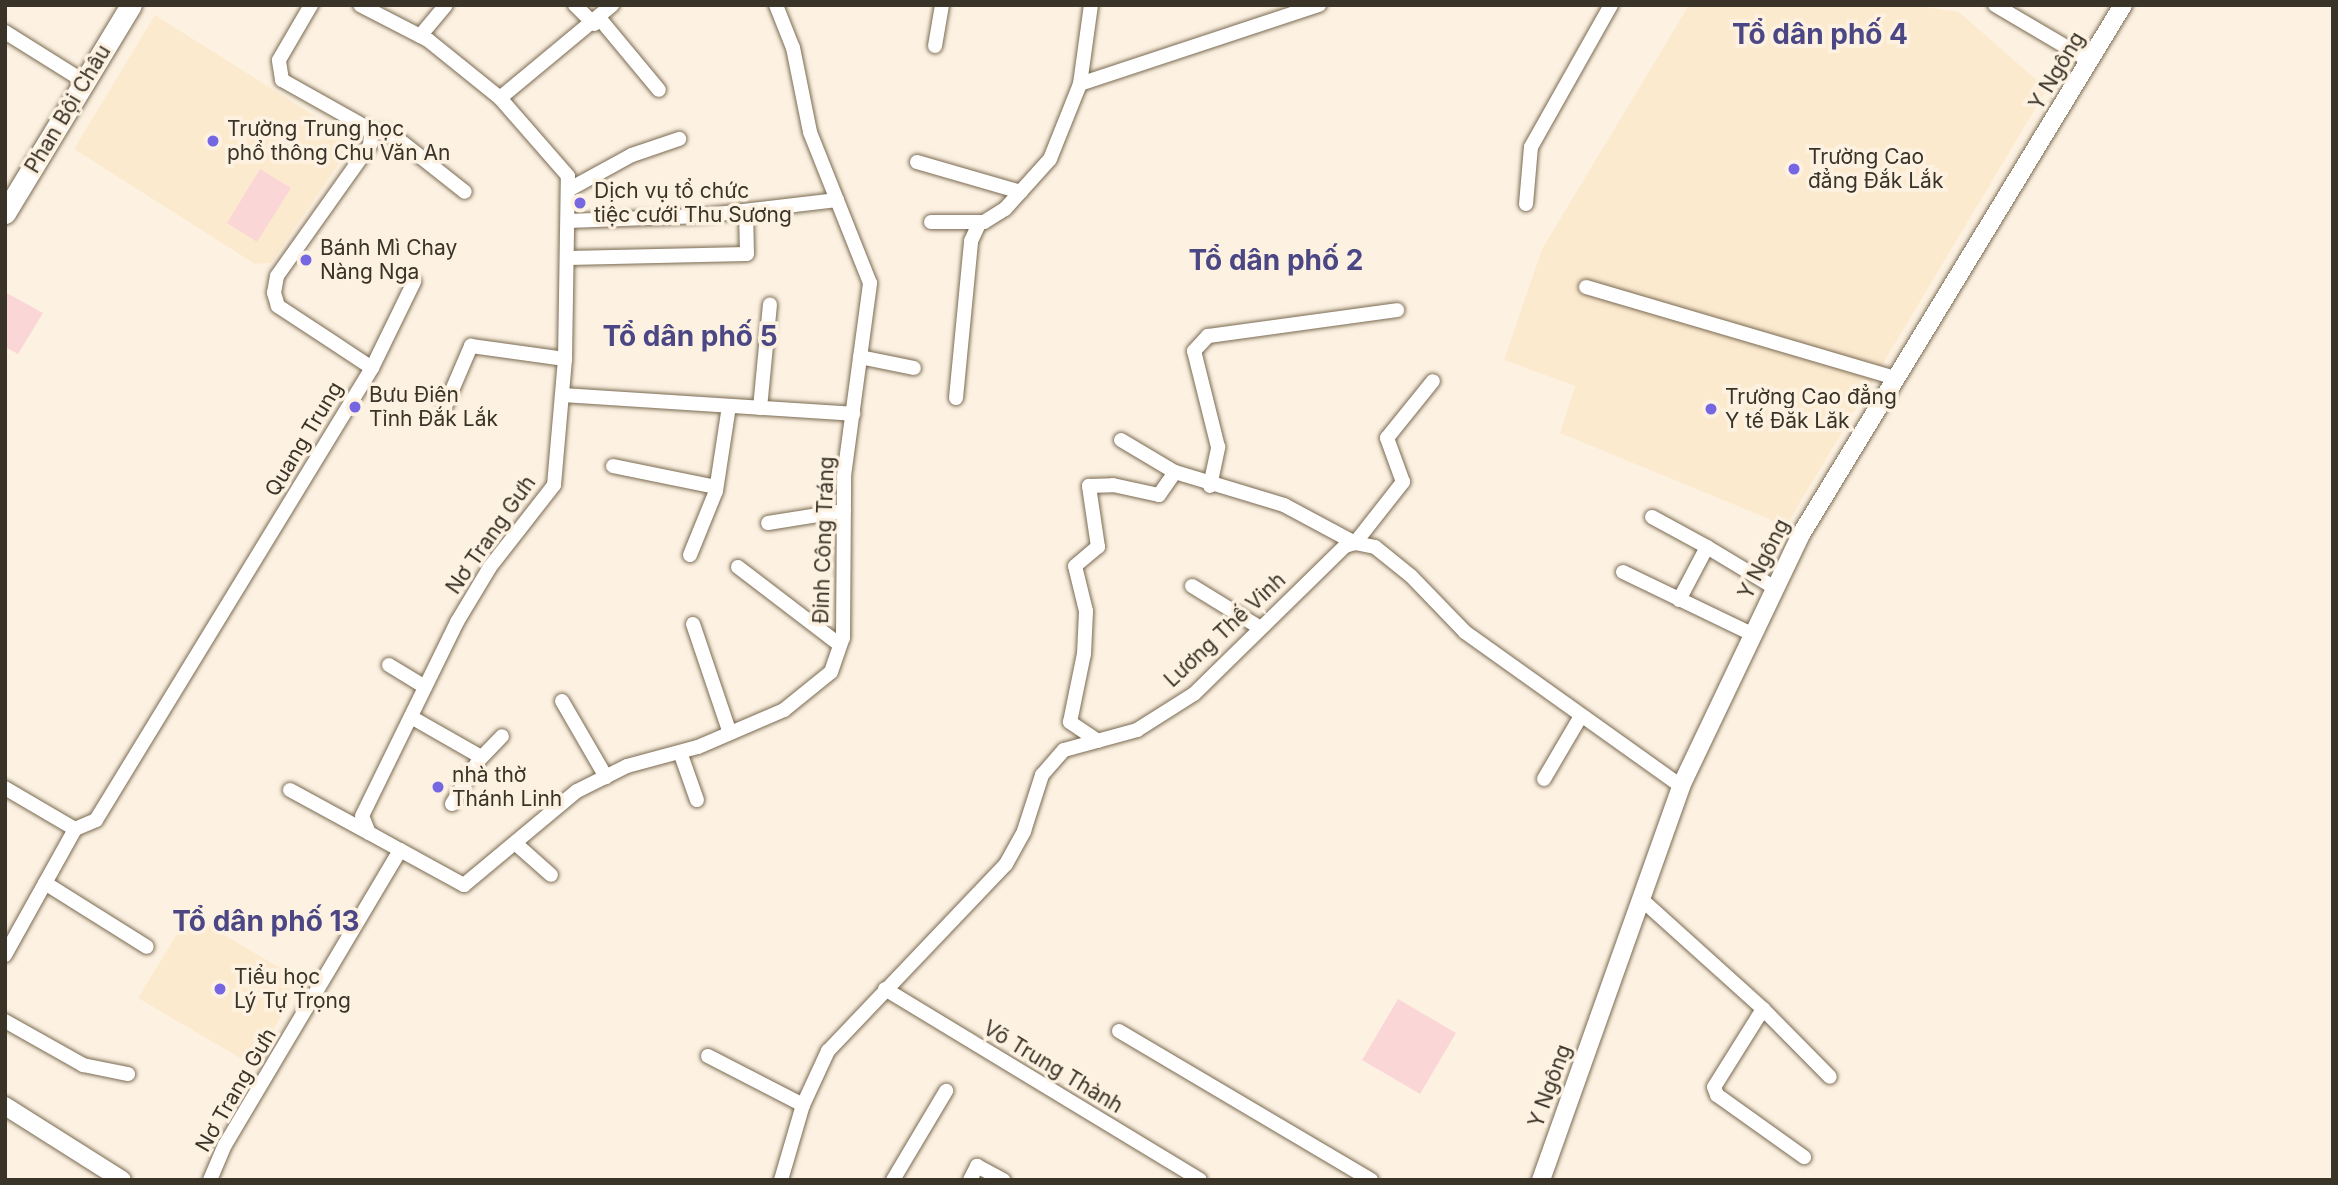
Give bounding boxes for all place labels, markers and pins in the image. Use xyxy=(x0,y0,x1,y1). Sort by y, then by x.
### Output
place label: Trường Trung học phổ thông Chu Văn An xyxy=(227,116,450,166)
marker: Trường Trung học phổ thông Chu Văn An xyxy=(205,133,221,149)
place label: Trường Cao đẳng Đắk Lắk xyxy=(1808,144,1943,194)
marker: Trường Cao đẳng Đắk Lắk xyxy=(1786,161,1802,177)
place label: Dịch vụ tổ chức tiệc cưới Thu Sương xyxy=(594,178,792,228)
marker: Dịch vụ tổ chức tiệc cưới Thu Sương xyxy=(572,195,588,211)
place label: Bánh Mì Chay Nàng Nga xyxy=(320,235,457,285)
marker: Bánh Mì Chay Nàng Nga xyxy=(298,252,314,268)
place label: Bưu Điện Tỉnh Đắk Lắk xyxy=(369,382,498,432)
place label: Trường Cao đẳng Y tế Đăk Lăk xyxy=(1725,384,1897,434)
marker: Bưu Điện Tỉnh Đắk Lắk xyxy=(347,399,363,415)
marker: Trường Cao đẳng Y tế Đăk Lăk xyxy=(1703,401,1719,417)
place label: nhà thờ Thánh Linh xyxy=(452,762,562,812)
marker: nhà thờ Thánh Linh xyxy=(430,779,446,795)
place label: Tiểu học Lý Tự Trọng xyxy=(234,964,351,1014)
marker: Tiểu học Lý Tự Trọng xyxy=(212,981,228,997)

